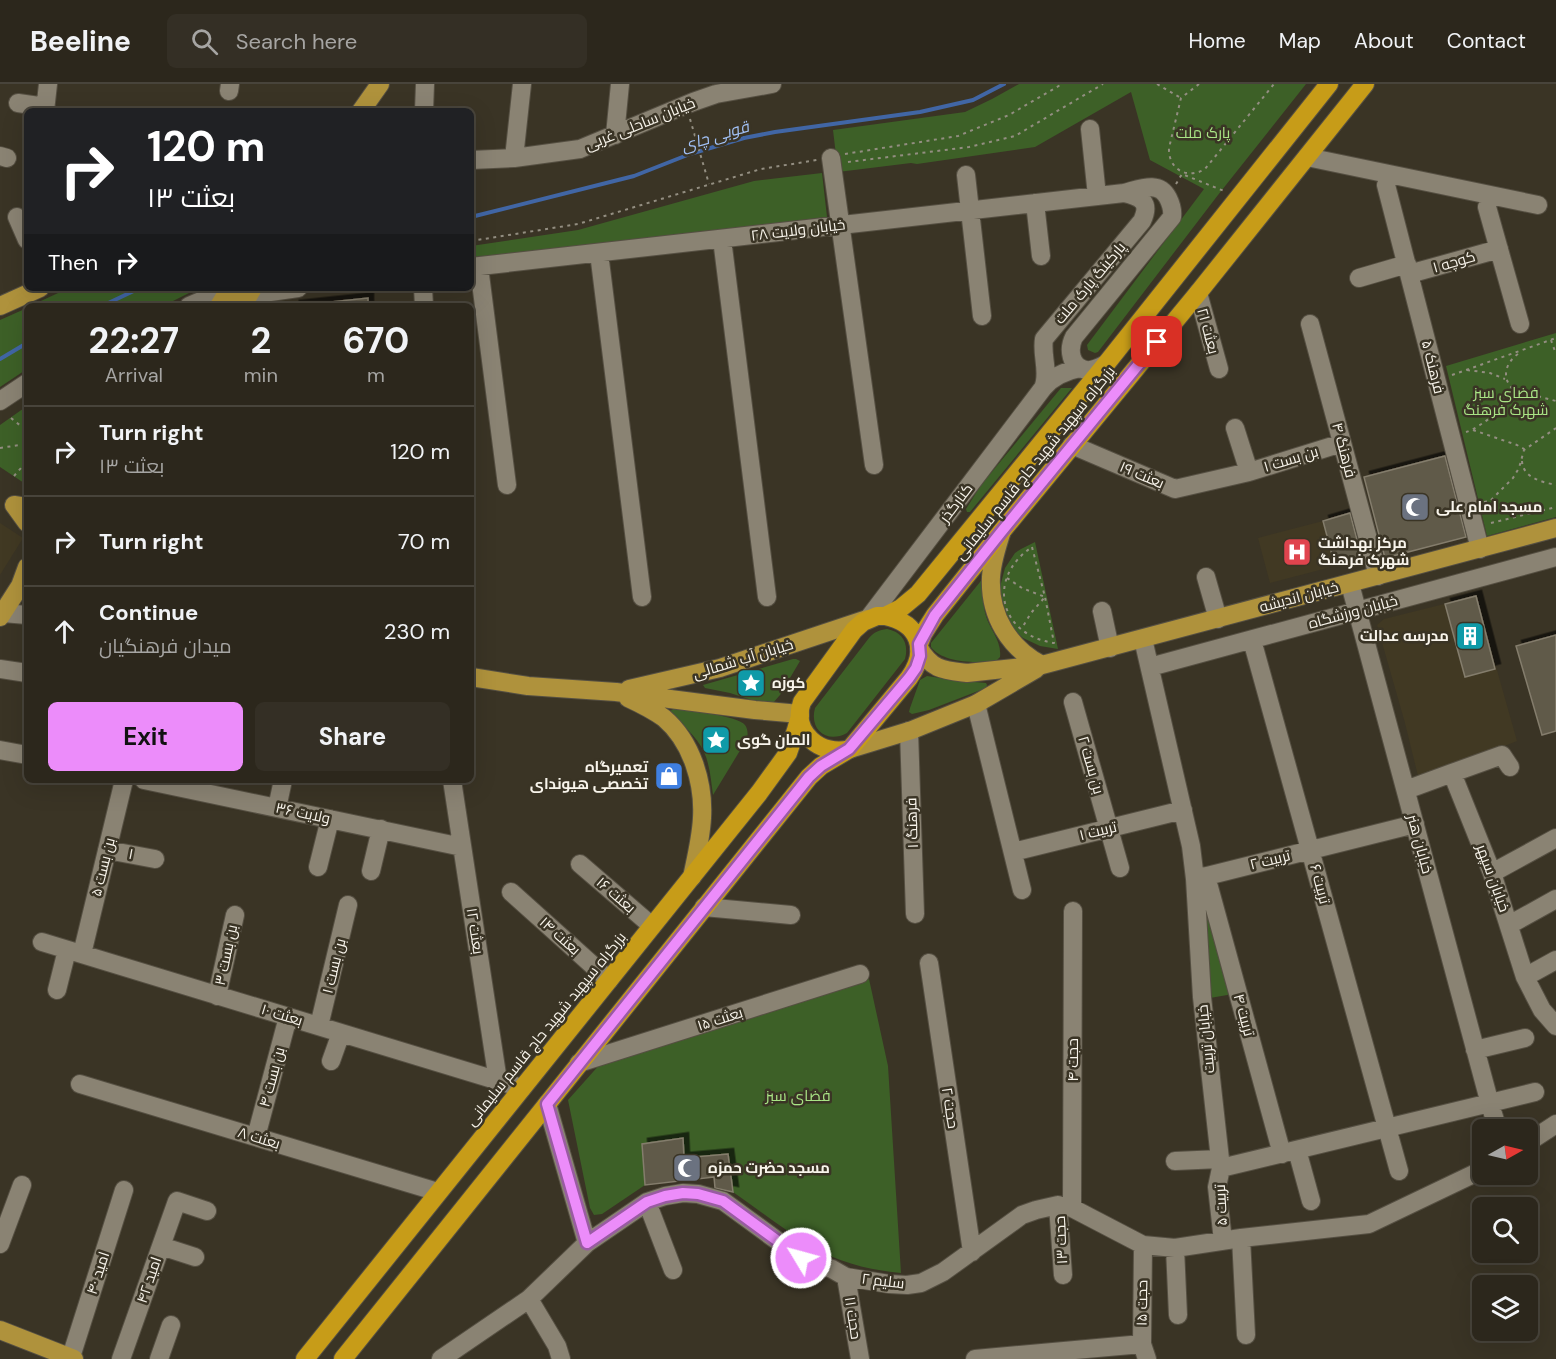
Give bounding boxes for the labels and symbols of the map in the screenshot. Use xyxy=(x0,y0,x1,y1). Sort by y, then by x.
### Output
street label: خیابان ساحلی غربی xyxy=(582,93,698,155)
water label: قوبی چای xyxy=(679,115,753,156)
park label: پارک ملت xyxy=(1176,123,1230,143)
street label: خیابان ولایت ۲۸ xyxy=(750,214,846,246)
street label: پارکینگ پارک ملت xyxy=(1050,238,1130,328)
street label: کوچه ۱ xyxy=(1430,246,1478,278)
street label: بعثت ۲۱ xyxy=(1192,306,1224,356)
pin xyxy=(1131,316,1182,367)
street label: فرهنک ۵ xyxy=(1417,338,1449,396)
street label: بزرگراه سپهبد شهید حاج قاسم سلیمانی xyxy=(950,362,1120,565)
park label: فضای سبز شهرک فرهنگ xyxy=(1464,383,1548,420)
street label: فرهنگ ۴ xyxy=(1327,420,1361,480)
street label: بن بست ۱ xyxy=(1261,441,1321,477)
street label: بعثت ۱۹ xyxy=(1117,457,1167,493)
street label: کنارگذر xyxy=(934,479,977,527)
mosque icon: مسجد امام علی xyxy=(1399,491,1431,523)
place label: مسجد امام علی xyxy=(1436,497,1542,517)
place label: مرکز بهداشت شهرک فرهنگ xyxy=(1318,533,1409,570)
hospital icon: مرکز بهداشت شهرک فرهنگ xyxy=(1281,536,1313,568)
street label: خیابان اندیشه xyxy=(1257,577,1341,617)
street label: خیابان ورزشگاه xyxy=(1306,590,1400,634)
building icon: مدرسه عدالت xyxy=(1454,620,1486,652)
place label: مدرسه عدالت xyxy=(1360,626,1449,646)
street label: خیابان آب شمالی xyxy=(690,634,796,684)
place icon: کوزه xyxy=(735,667,767,699)
place label: کوزه xyxy=(772,673,805,693)
place icon: المان گوی xyxy=(700,724,732,756)
place label: المان گوی xyxy=(737,730,810,750)
street label: بن بست ۲ xyxy=(1073,734,1109,796)
place label: تعمیرگاه تخصصی هیوندای xyxy=(530,757,649,794)
shop icon: تعمیرگاه تخصصی هیوندای xyxy=(653,760,685,792)
street label: ولایت ۳۶ xyxy=(274,797,332,829)
street label: فرهنگ ۱ xyxy=(901,797,923,849)
street label: خیابان هنر xyxy=(1402,811,1437,876)
street label: تربیت ۱ xyxy=(1077,817,1119,845)
street label: بن بست ۵ xyxy=(86,836,120,898)
street label: خیابان سپهر xyxy=(1471,840,1515,915)
street label: ۱ xyxy=(127,844,135,864)
street label: تربیت ۲ xyxy=(1248,845,1292,875)
street label: تربیت ۶ xyxy=(1305,862,1335,906)
street label: بعثت ۱۶ xyxy=(592,872,640,918)
street label: بعثت ۱۲ xyxy=(461,906,489,956)
street label: بعثت ۱۴ xyxy=(535,912,585,960)
street label: بن بست ۳ xyxy=(210,923,242,987)
street label: بزرگراه سپهبد شهید حاج قاسم سلیمانی xyxy=(461,928,631,1131)
street label: بن بست ۱ xyxy=(317,936,351,996)
street label: تربیت ۴ xyxy=(1229,992,1259,1038)
street label: بعثت ۱۰ xyxy=(259,999,305,1031)
street label: بعثت ۱۵ xyxy=(695,1002,745,1036)
street label: خیابان تربیت xyxy=(1192,1004,1220,1074)
street label: حجت ۴ xyxy=(1063,1038,1083,1082)
street label: بن بست ۴ xyxy=(254,1045,290,1109)
park label: فضای سبز xyxy=(764,1086,831,1106)
street label: حجت ۲ xyxy=(937,1086,963,1130)
north arrow xyxy=(1472,1119,1538,1185)
street label: بعثت ۸ xyxy=(235,1122,283,1154)
mosque icon: مسجد حضرت حمزه xyxy=(671,1152,703,1184)
place label: مسجد حضرت حمزه xyxy=(708,1158,830,1178)
street label: تربیت ۵ xyxy=(1210,1184,1232,1226)
street label: حجت ۱۳ xyxy=(1050,1215,1072,1265)
position arrow xyxy=(769,1226,833,1290)
street label: امید ۴۰ xyxy=(82,1249,114,1297)
street label: امید ۴۲ xyxy=(132,1254,166,1306)
street label: سلیم ۲ xyxy=(860,1268,906,1294)
street label: حجت ۱۵ xyxy=(1132,1280,1152,1326)
street label: حجت ۱۱ xyxy=(840,1295,866,1341)

